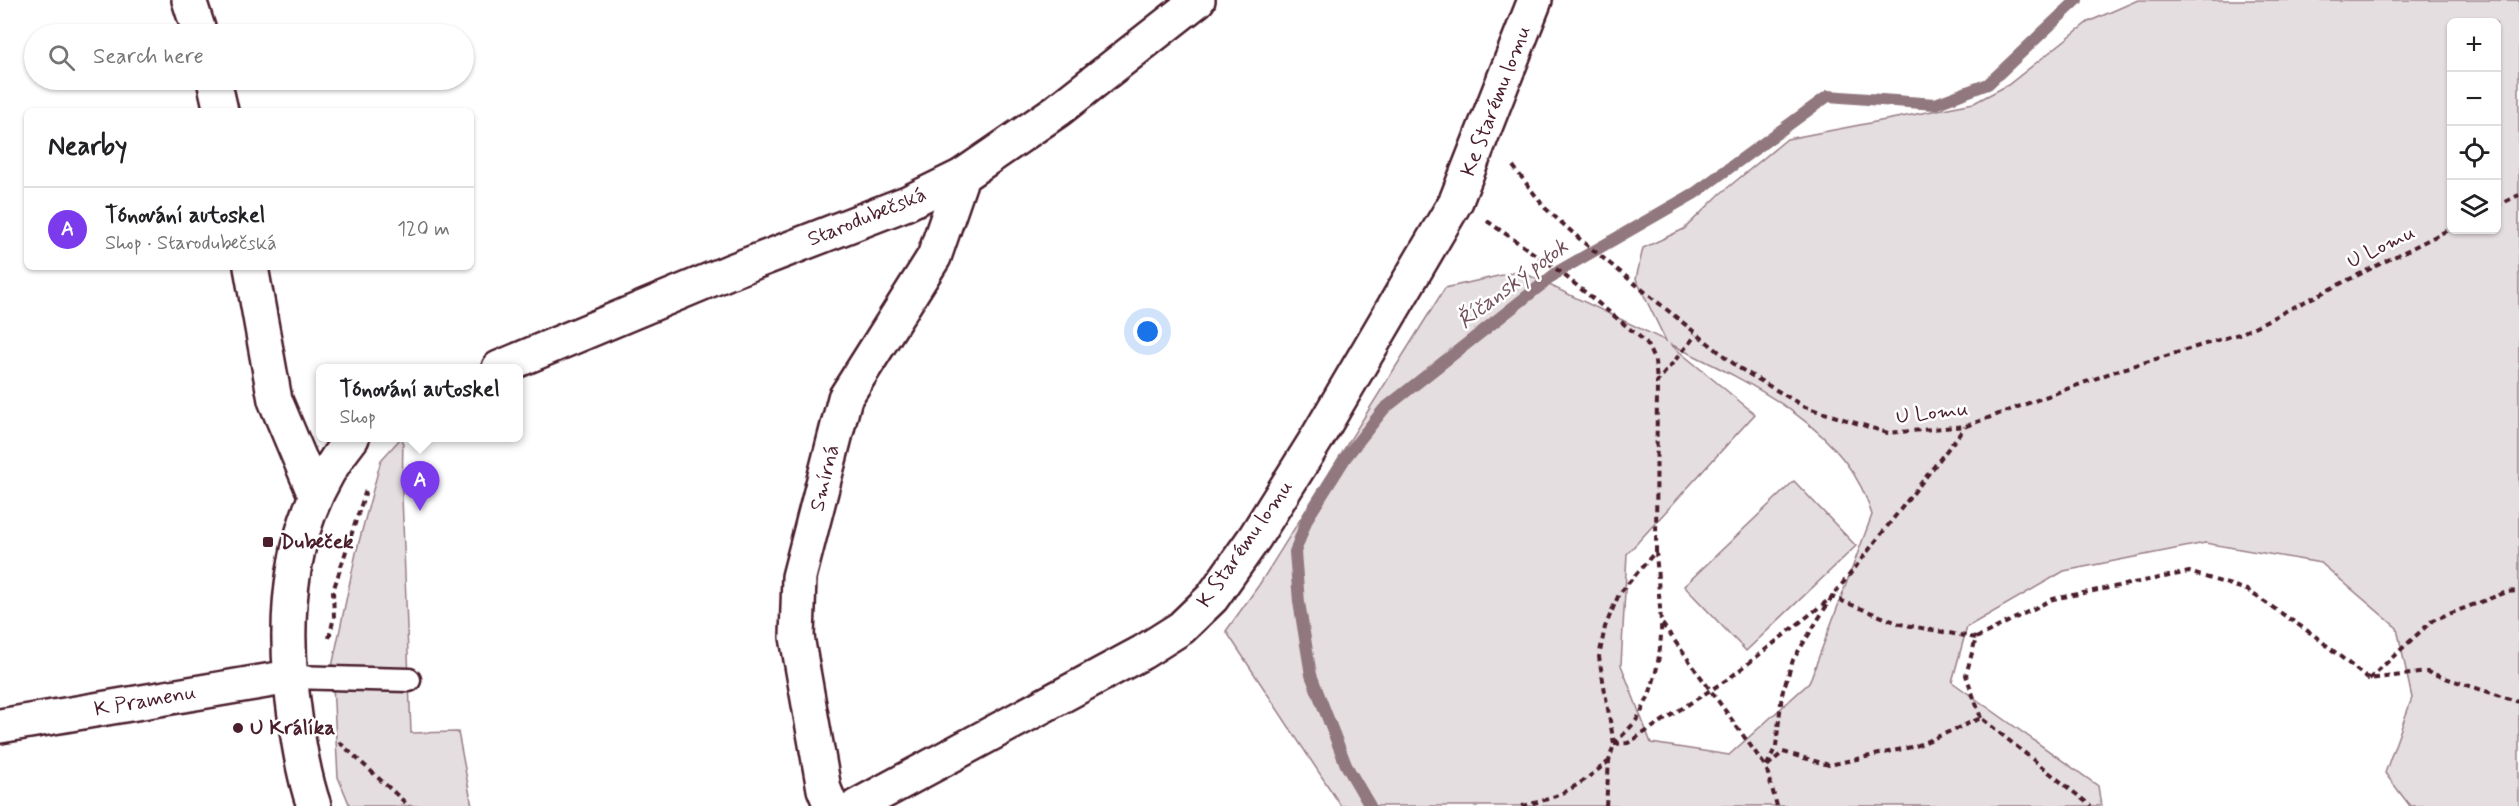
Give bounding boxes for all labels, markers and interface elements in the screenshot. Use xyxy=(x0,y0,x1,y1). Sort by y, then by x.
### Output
map controls xyxy=(2447,18,2501,234)
button: + xyxy=(2447,18,2501,72)
street label: Ke Starému lomu xyxy=(1454,22,1538,180)
search box xyxy=(24,24,474,90)
icon: search xyxy=(45,41,78,74)
text: Search here xyxy=(93,43,204,71)
button: − xyxy=(2447,72,2501,126)
button: locate xyxy=(2447,126,2501,180)
text: Nearby xyxy=(48,130,127,164)
street label: Starodubečská xyxy=(804,180,930,254)
button: layers xyxy=(2447,180,2501,234)
text: Tónování autoskel xyxy=(105,202,265,230)
text: A xyxy=(61,216,74,243)
text: 120 m xyxy=(397,216,450,243)
street label: U Lomu xyxy=(2342,219,2420,275)
text: Shop · Starodubečská xyxy=(105,230,277,257)
water label: Říčanský potok xyxy=(1452,233,1574,335)
your location xyxy=(1133,317,1162,346)
popup xyxy=(316,364,523,442)
text: Tónování autoskel xyxy=(339,376,500,404)
street label: U Lomu xyxy=(1894,395,1970,431)
text: Shop xyxy=(339,404,376,431)
street label: Smírná xyxy=(803,442,847,514)
pin: A xyxy=(400,462,440,511)
street label: K Starému lomu xyxy=(1191,475,1299,613)
place label: Dubeček xyxy=(280,528,354,556)
marker: Dubeček xyxy=(261,535,275,549)
street label: K Pramenu xyxy=(92,678,198,724)
place label: U Králíka xyxy=(250,714,336,742)
marker: U Králíka xyxy=(231,721,245,735)

